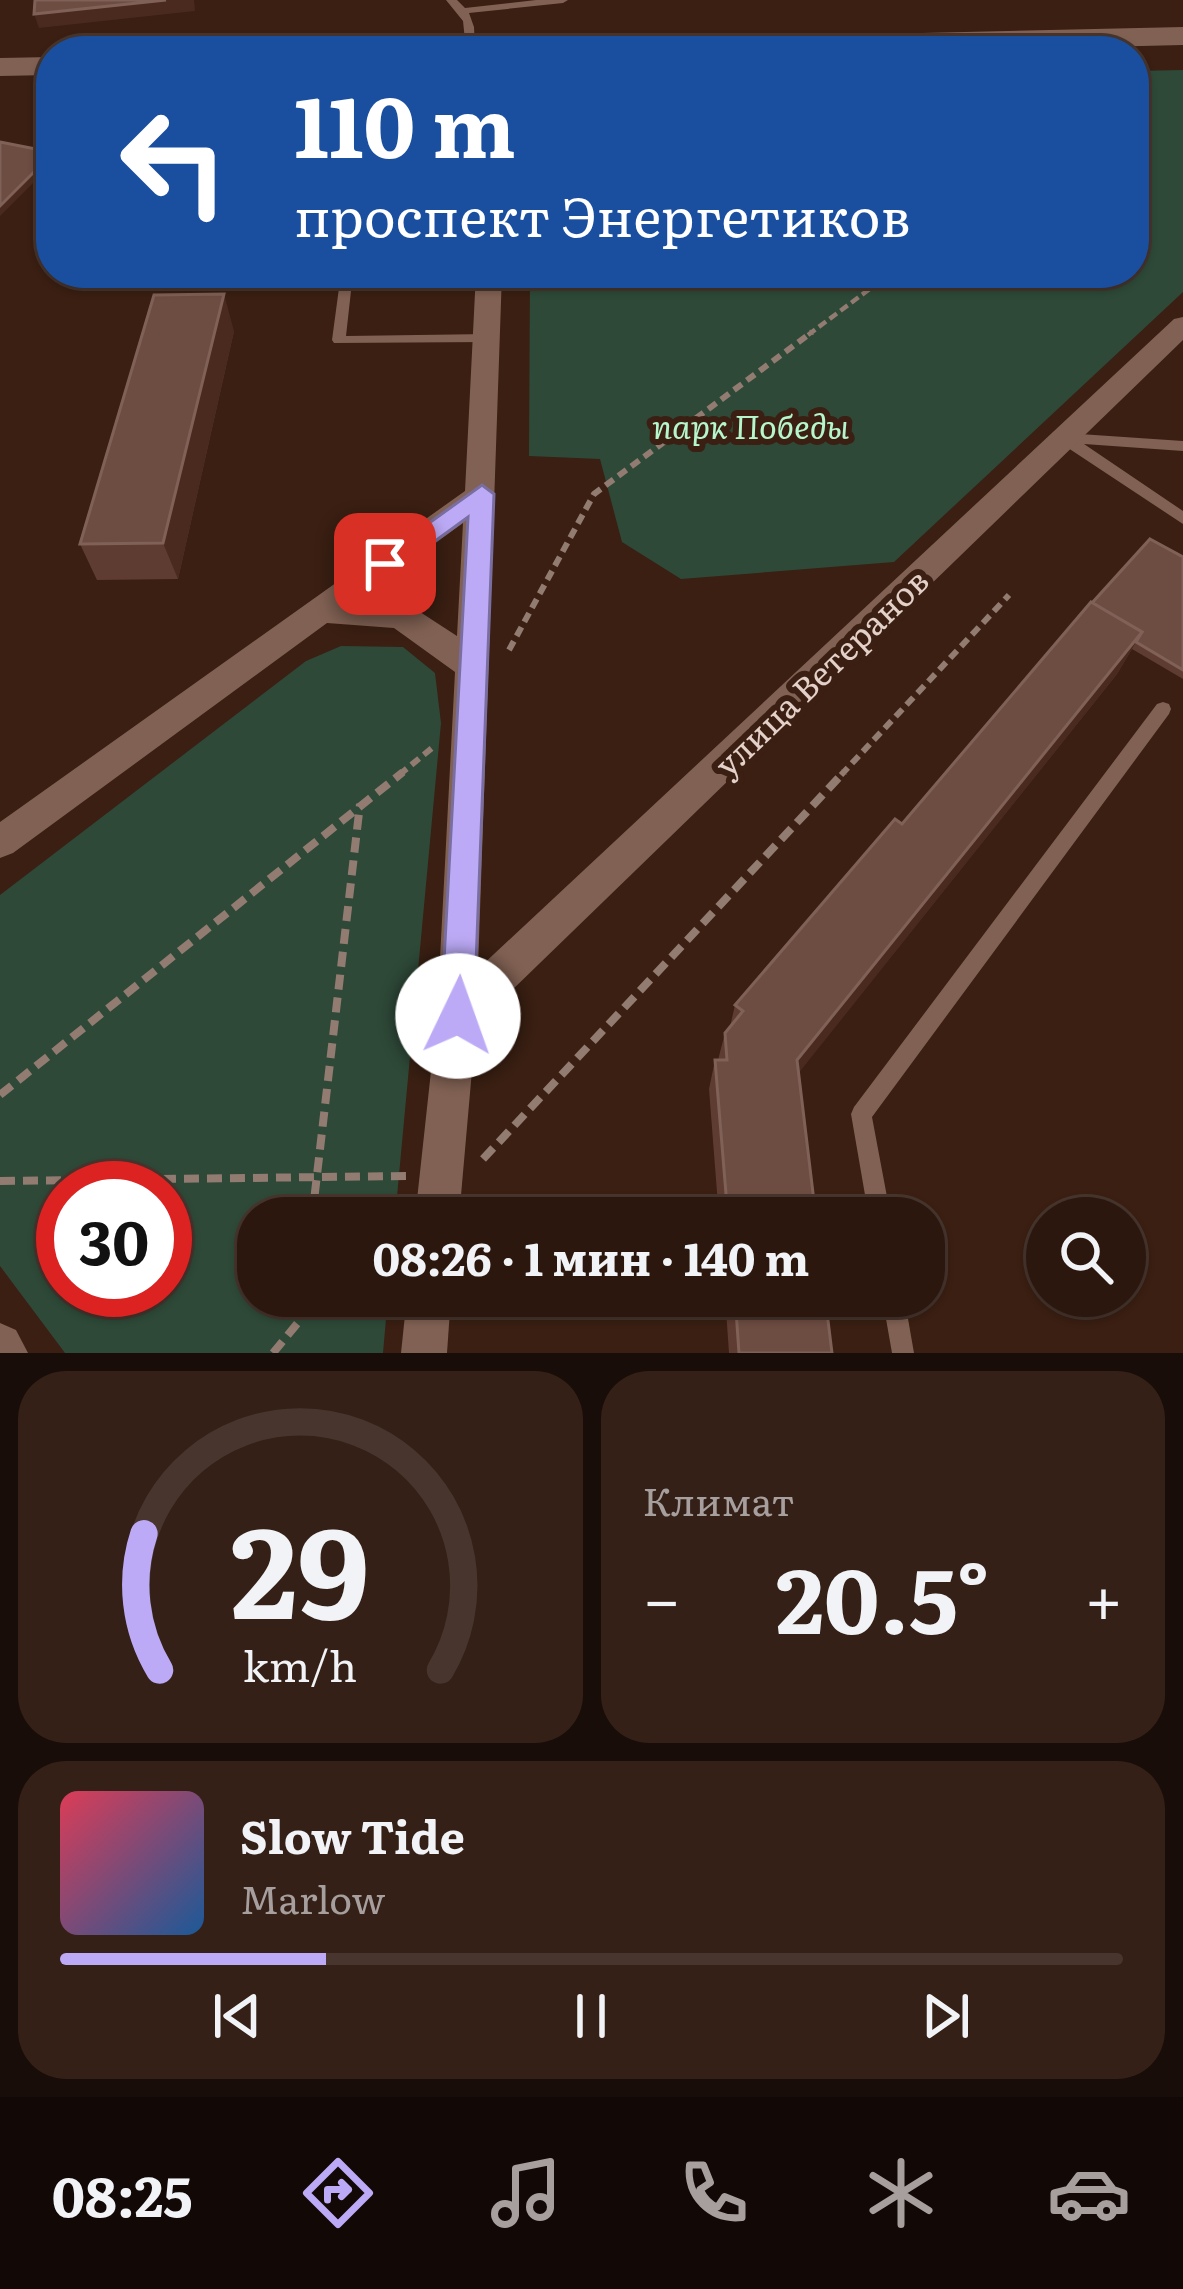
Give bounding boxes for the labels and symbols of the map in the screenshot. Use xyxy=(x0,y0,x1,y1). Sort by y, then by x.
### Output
park label: парк Победы xyxy=(652,400,850,449)
pin xyxy=(334,513,436,615)
street label: улица Ветеранов xyxy=(702,556,938,786)
position arrow xyxy=(395,953,521,1079)
speed limit sign: 30 xyxy=(36,1161,192,1317)

